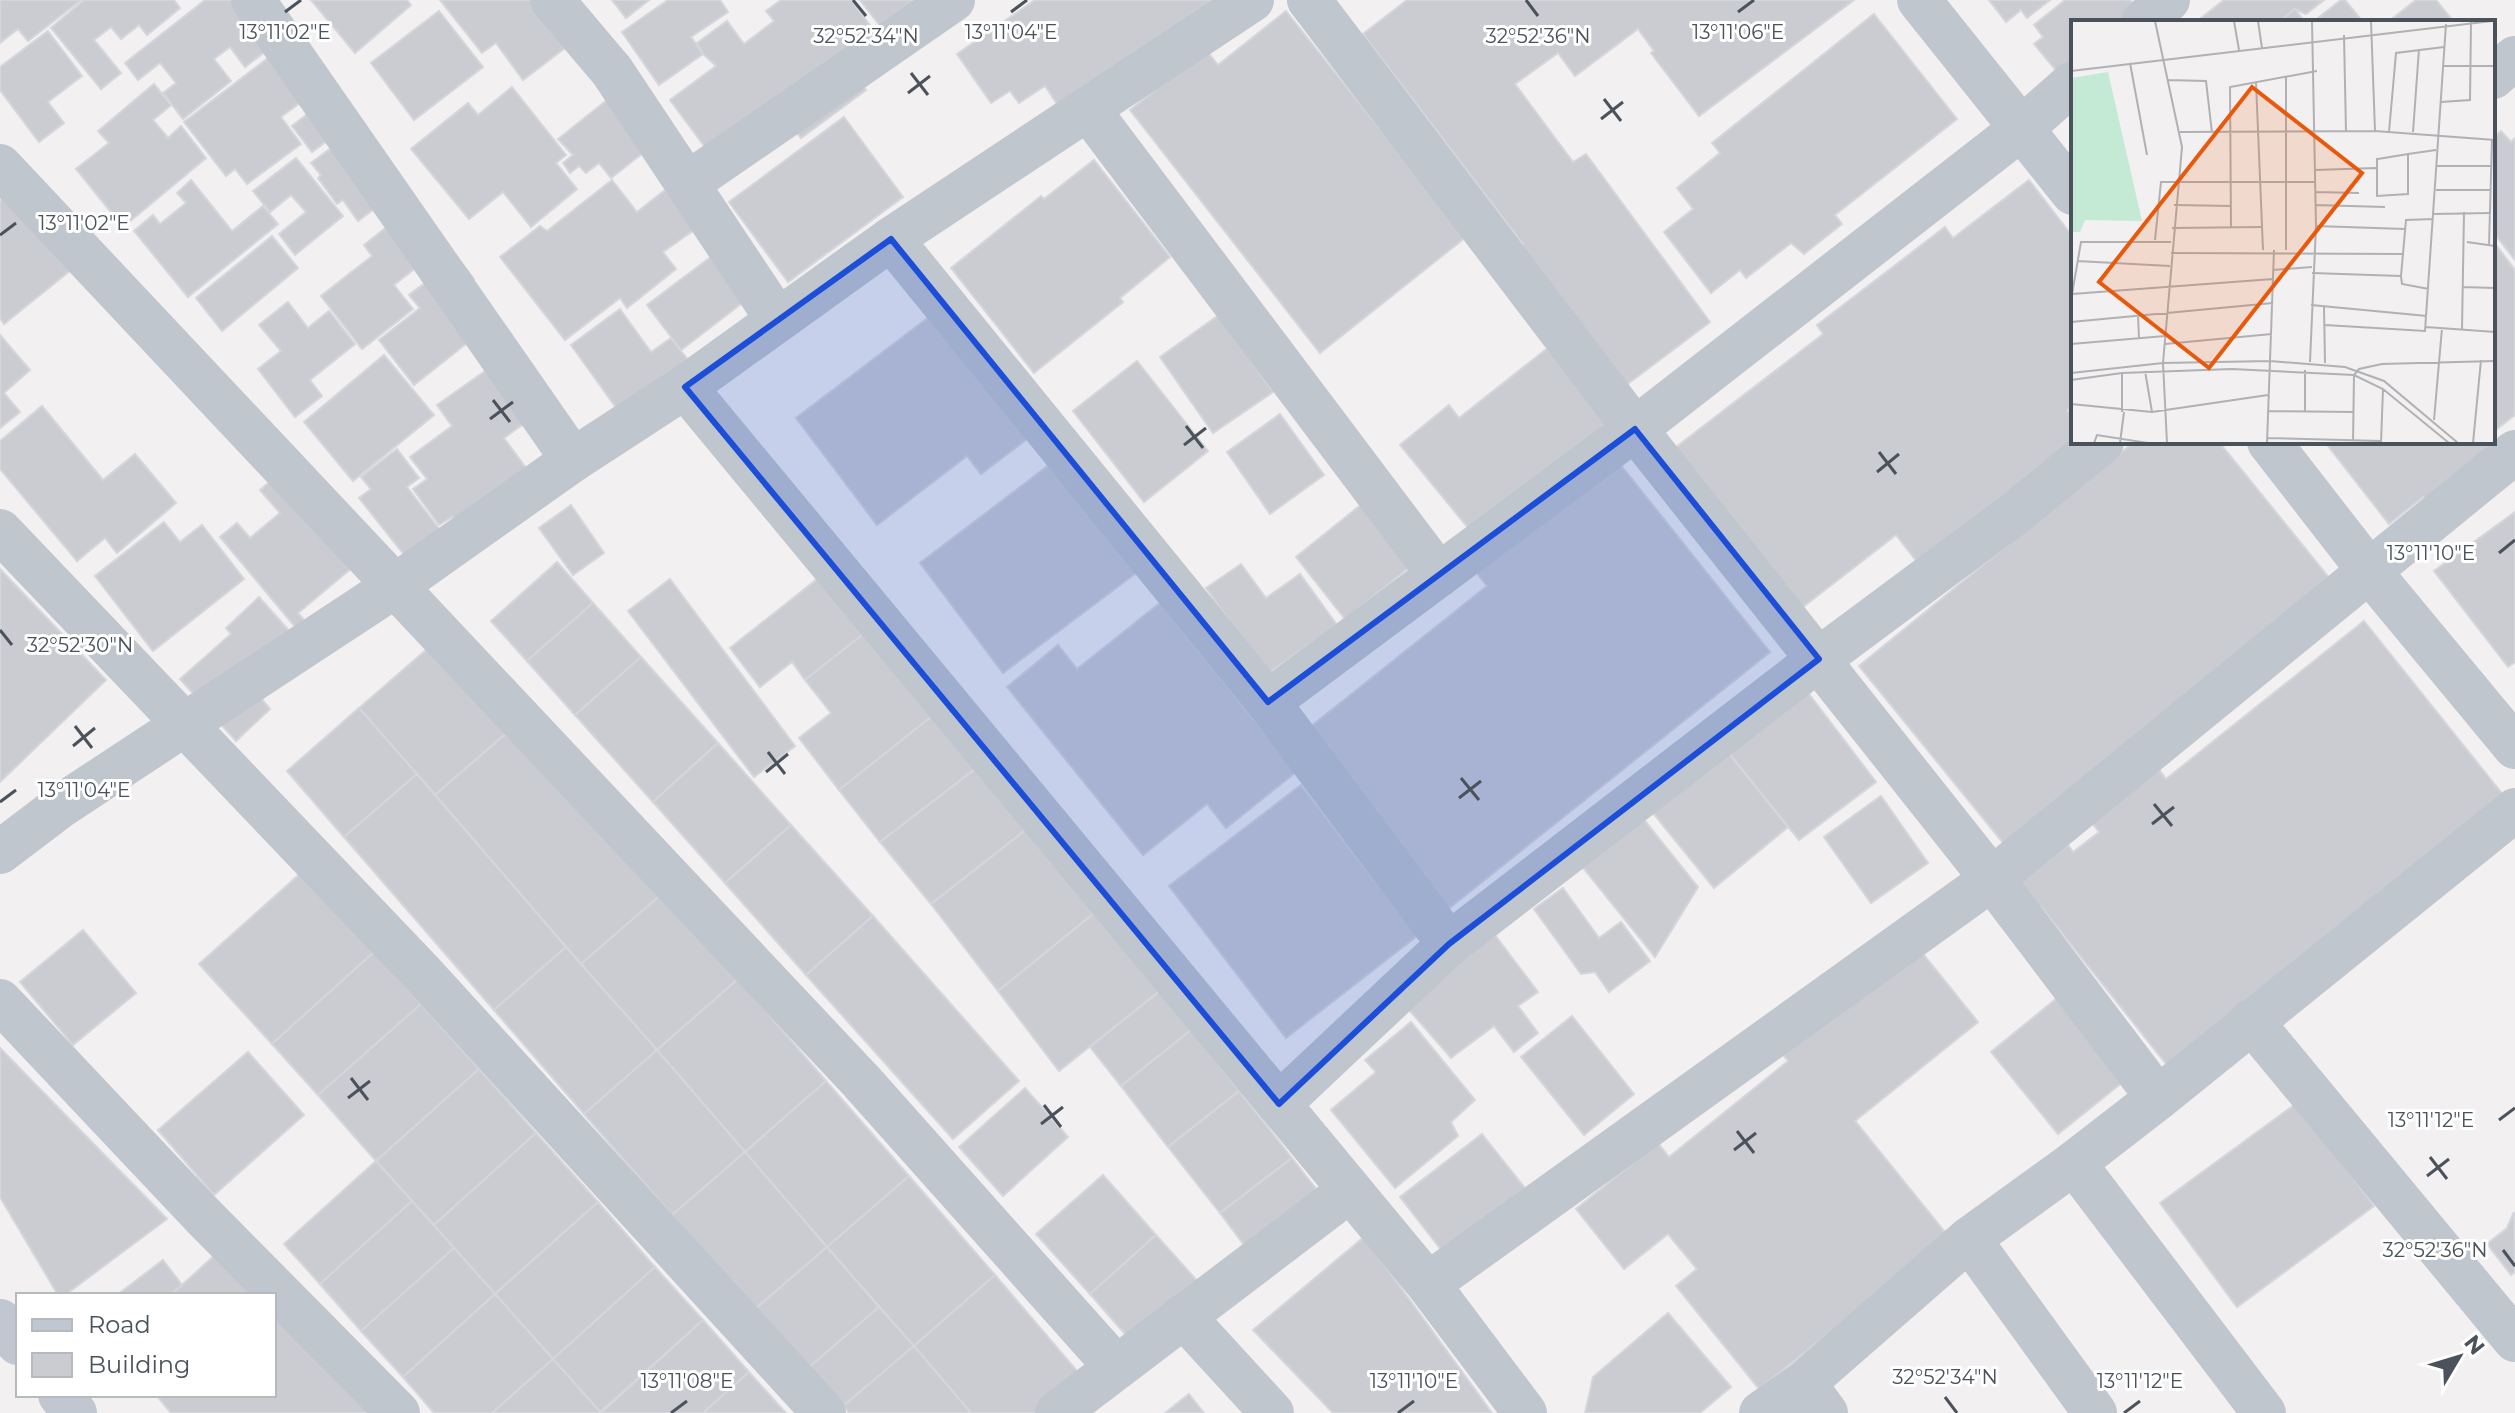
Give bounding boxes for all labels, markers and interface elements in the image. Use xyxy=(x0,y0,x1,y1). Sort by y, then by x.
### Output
text: 13°11'02"E xyxy=(239,20,331,44)
text: 13°11'04"E xyxy=(965,20,1057,44)
text: 13°11'06"E xyxy=(1692,20,1784,44)
inset map xyxy=(2071,20,2495,444)
text: 32°52'34"N xyxy=(813,24,919,48)
text: 32°52'36"N xyxy=(1485,24,1591,48)
text: 13°11'02"E xyxy=(38,211,130,235)
text: 13°11'10"E xyxy=(2387,541,2475,565)
text: 32°52'30"N xyxy=(27,633,133,657)
text: 13°11'04"E xyxy=(38,778,130,802)
text: 13°11'12"E xyxy=(2388,1108,2474,1132)
text: 32°52'36"N xyxy=(2382,1238,2488,1262)
legend xyxy=(16,1293,276,1397)
text: Road xyxy=(88,1310,151,1339)
north arrow xyxy=(2419,1317,2499,1397)
text: N xyxy=(2458,1330,2490,1360)
text: Building xyxy=(88,1350,191,1379)
text: 32°52'34"N xyxy=(1892,1365,1998,1389)
text: 13°11'08"E xyxy=(641,1369,733,1393)
text: 13°11'10"E xyxy=(1370,1369,1458,1393)
text: 13°11'12"E xyxy=(2097,1369,2183,1393)

